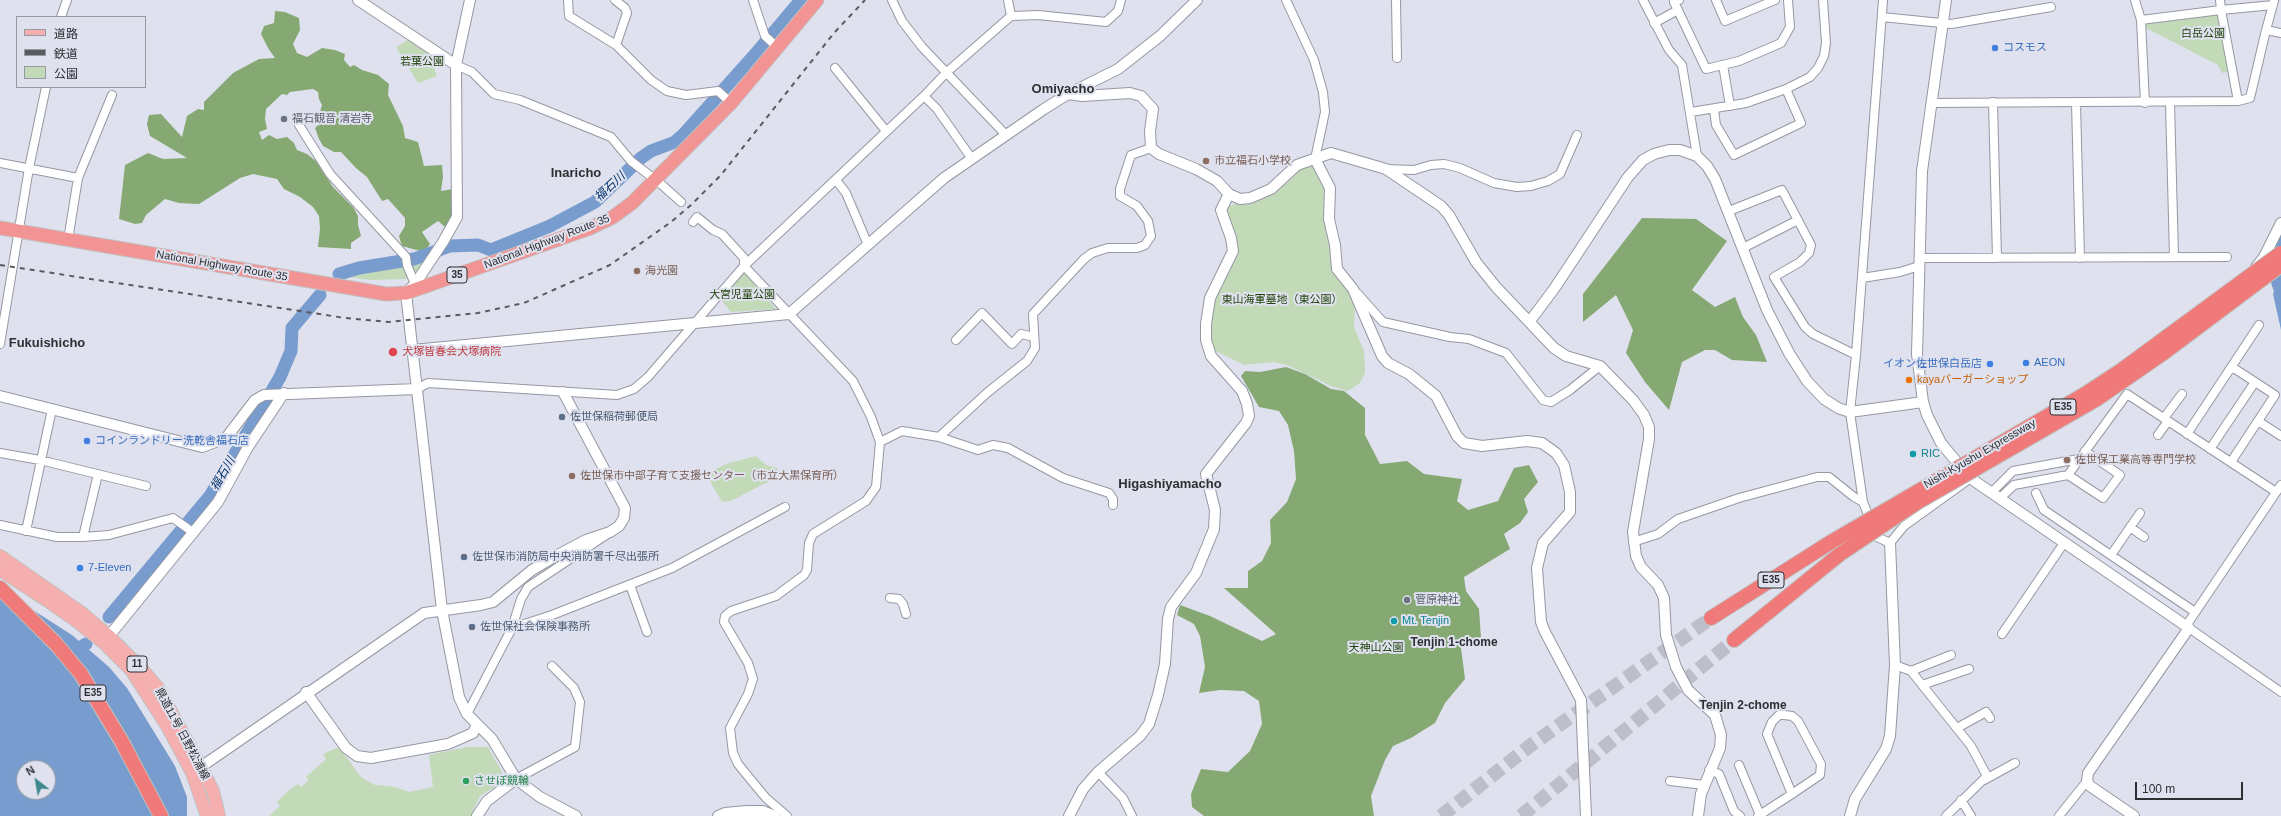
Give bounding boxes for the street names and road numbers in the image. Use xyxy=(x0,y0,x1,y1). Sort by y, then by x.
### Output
street label: National Highway Route 35 xyxy=(482,212,612,272)
street label: National Highway Route 35 xyxy=(155,248,289,284)
road number: 35 xyxy=(447,267,467,283)
road number: E35 xyxy=(2050,399,2076,415)
street label: Nishi-Kyushu Expressway xyxy=(1922,416,2038,492)
road number: E35 xyxy=(1758,572,1784,588)
road number: 11 xyxy=(127,656,147,672)
road number: E35 xyxy=(80,685,106,701)
street label: 県道11号 日野松浦線 xyxy=(152,686,212,782)

